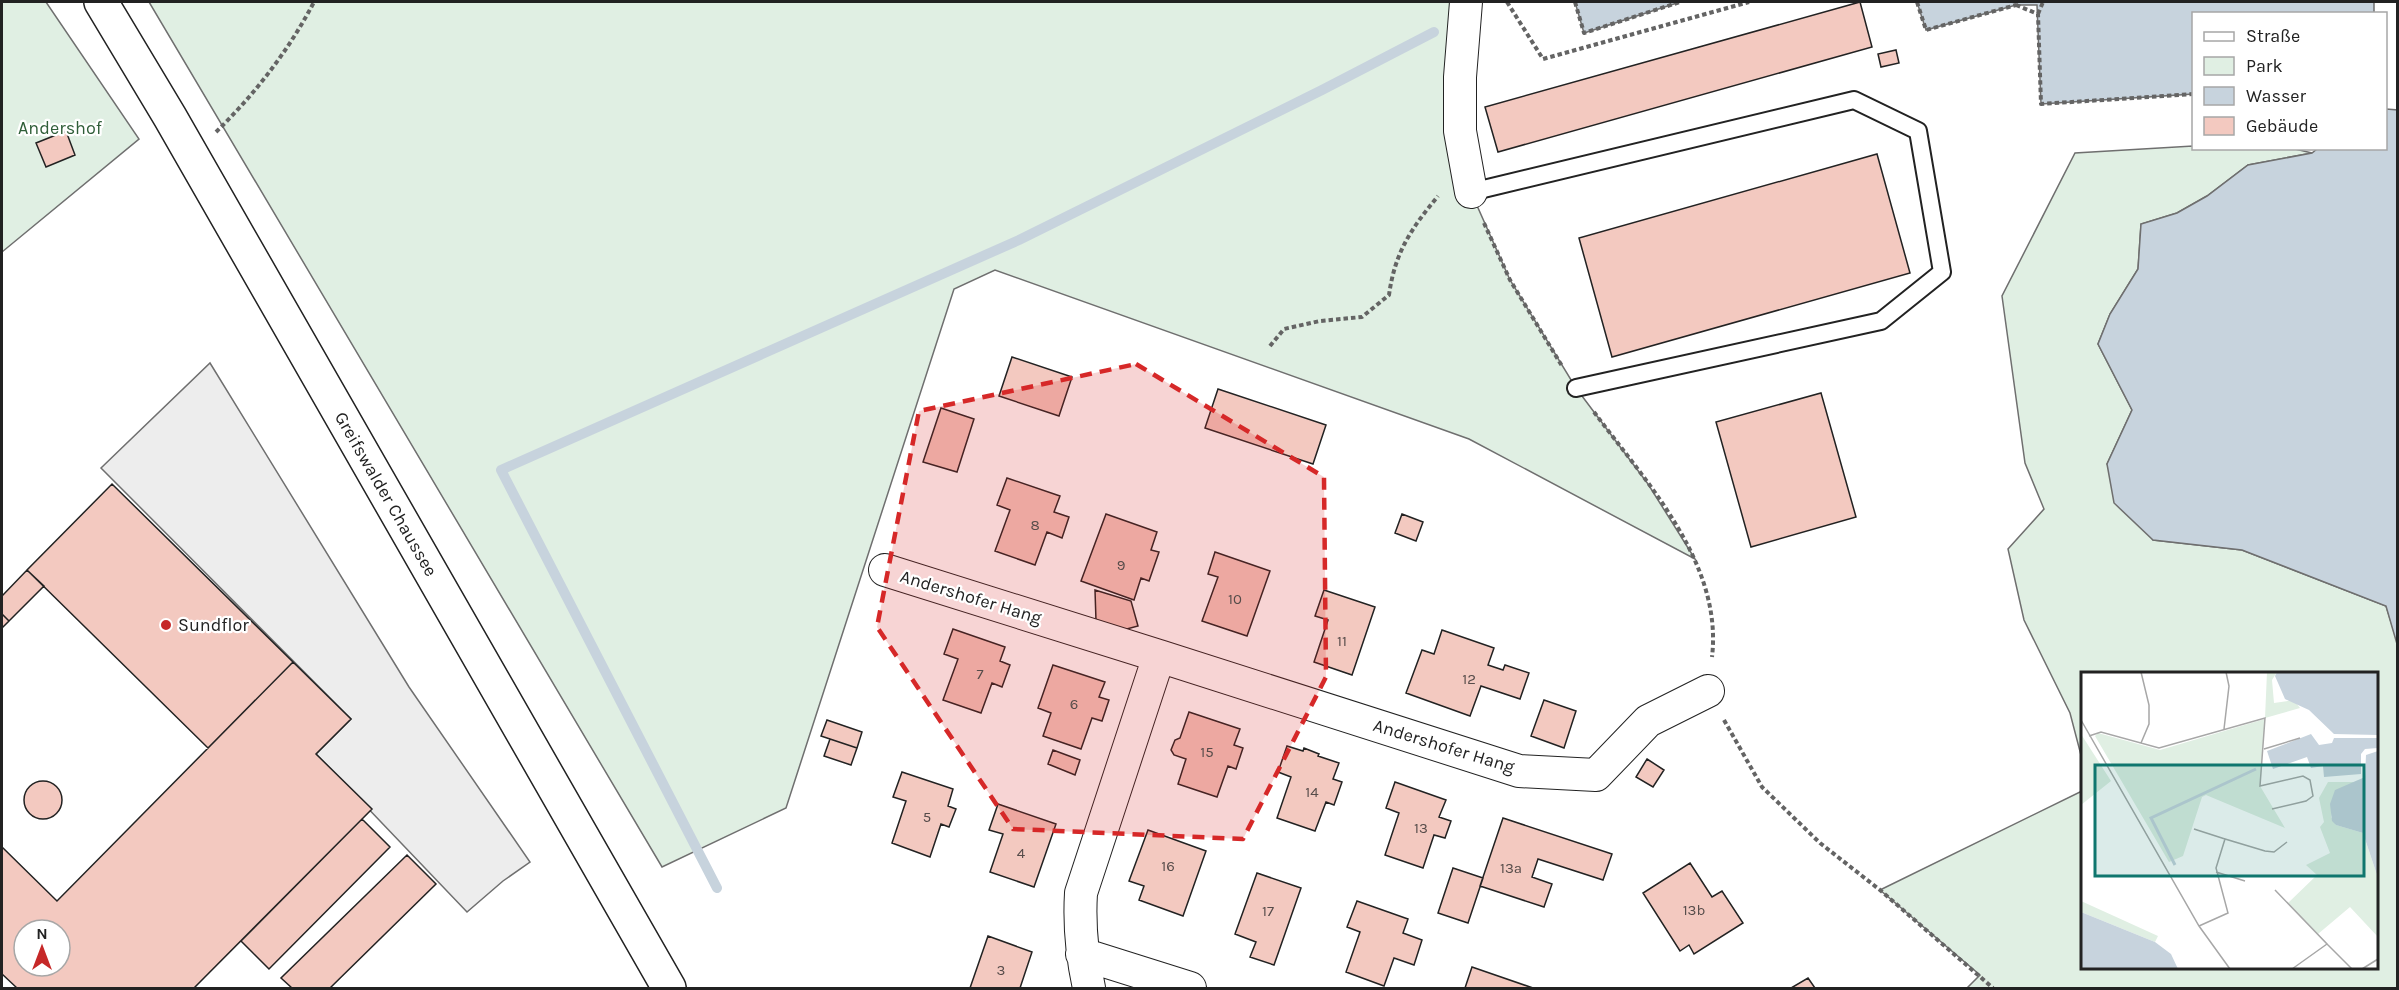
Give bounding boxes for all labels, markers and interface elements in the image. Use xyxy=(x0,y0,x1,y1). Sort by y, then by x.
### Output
legend xyxy=(2192,12,2387,150)
text: Straße xyxy=(2246,25,2300,47)
text: Park xyxy=(2246,55,2283,77)
text: Wasser xyxy=(2246,85,2307,107)
text: Gebäude xyxy=(2246,115,2318,137)
park label: Andershof xyxy=(18,117,103,139)
street label: Greifswalder Chaussee xyxy=(330,408,442,580)
house number: 8 xyxy=(1030,516,1040,534)
house number: 9 xyxy=(1117,556,1125,574)
street label: Andershofer Hang xyxy=(898,565,1044,629)
house number: 10 xyxy=(1228,590,1242,608)
place label: Sundflor xyxy=(178,614,249,636)
marker: Sundflor xyxy=(159,618,173,632)
house number: 11 xyxy=(1337,632,1347,650)
house number: 7 xyxy=(976,665,984,683)
house number: 12 xyxy=(1462,670,1476,688)
inset map xyxy=(2081,672,2378,969)
house number: 6 xyxy=(1070,695,1078,713)
street label: Andershofer Hang xyxy=(1371,714,1517,778)
house number: 15 xyxy=(1200,743,1214,761)
house number: 14 xyxy=(1305,783,1319,801)
house number: 5 xyxy=(923,808,931,826)
house number: 13 xyxy=(1414,819,1428,837)
house number: 4 xyxy=(1017,844,1026,862)
house number: 16 xyxy=(1161,857,1175,875)
house number: 13a xyxy=(1500,859,1522,877)
house number: 13b xyxy=(1683,901,1705,919)
house number: 17 xyxy=(1262,902,1274,920)
north arrow xyxy=(12,918,72,978)
text: N xyxy=(36,924,48,943)
house number: 3 xyxy=(997,961,1005,979)

